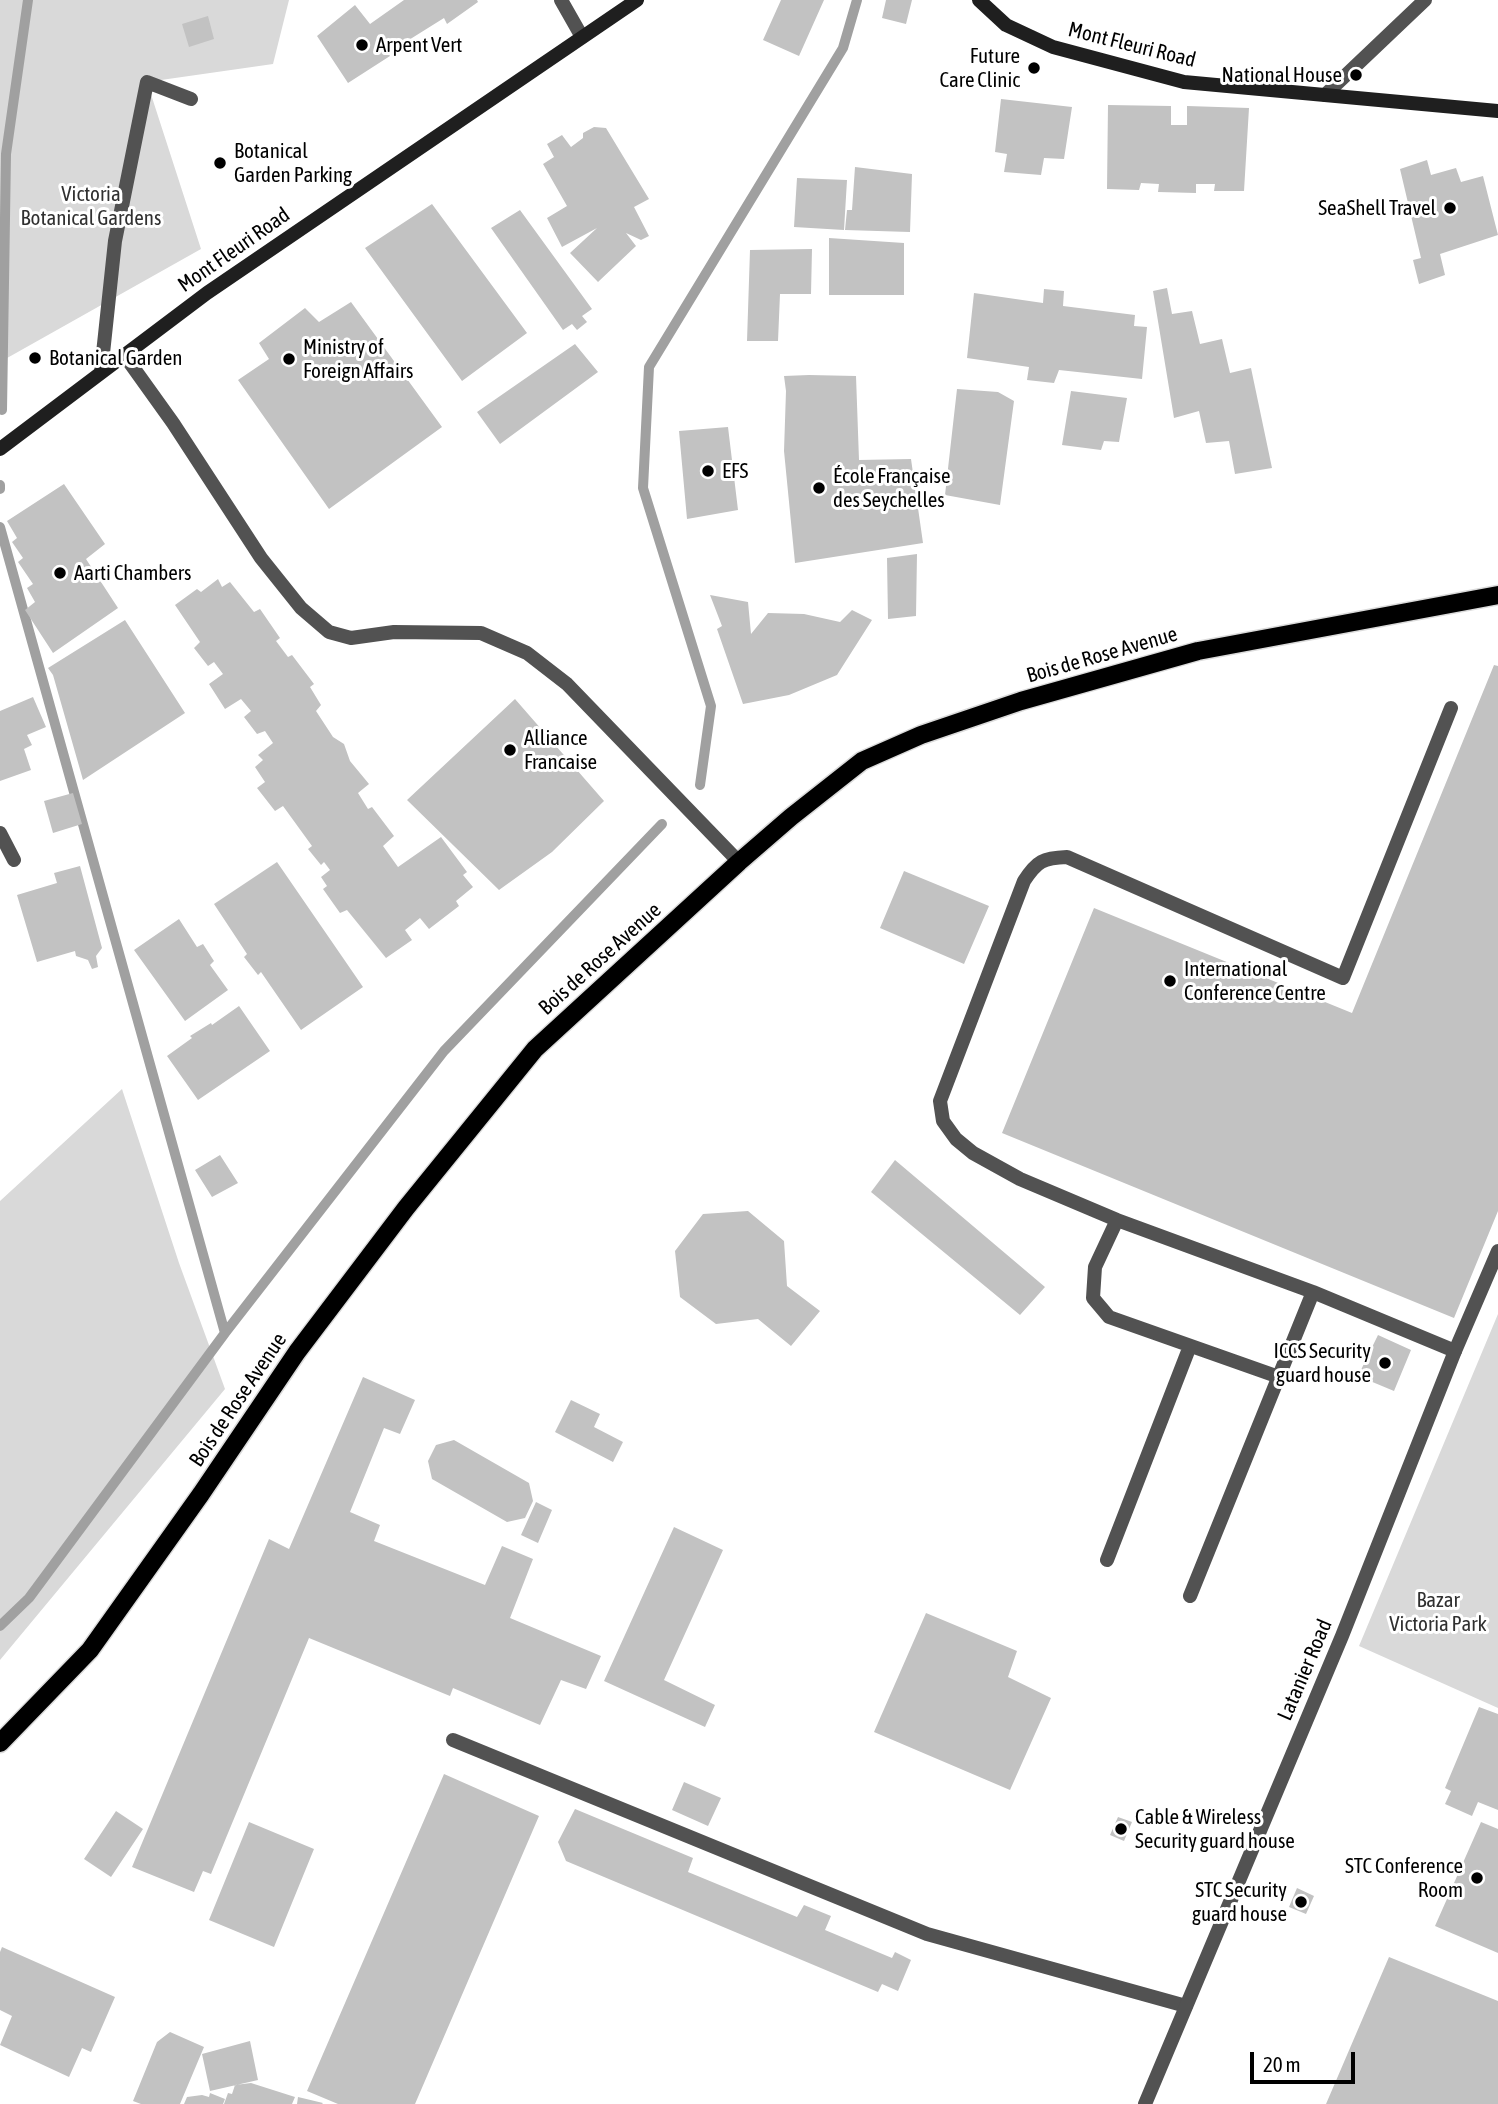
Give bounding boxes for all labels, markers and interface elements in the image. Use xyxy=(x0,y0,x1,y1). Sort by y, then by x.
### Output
street label: Mont Fleuri Road xyxy=(1066,17,1198,73)
place label: Arpent Vert xyxy=(376,32,462,58)
marker: Arpent Vert xyxy=(354,37,370,53)
place label: Future Care Clinic xyxy=(940,43,1020,93)
marker: Future Care Clinic xyxy=(1026,60,1042,76)
place label: National House xyxy=(1222,62,1342,88)
marker: National House xyxy=(1348,67,1364,83)
place label: Botanical Garden Parking xyxy=(234,138,352,188)
marker: Botanical Garden Parking xyxy=(212,155,228,171)
park label: Victoria Botanical Gardens xyxy=(21,181,161,231)
place label: SeaShell Travel xyxy=(1318,195,1436,221)
marker: SeaShell Travel xyxy=(1442,200,1458,216)
street label: Mont Fleuri Road xyxy=(173,202,295,298)
place label: Ministry of Foreign Affairs xyxy=(303,334,413,384)
place label: Botanical Garden xyxy=(49,345,182,371)
marker: Botanical Garden xyxy=(27,350,43,366)
marker: Ministry of Foreign Affairs xyxy=(281,351,297,367)
place label: EFS xyxy=(722,458,748,484)
marker: EFS xyxy=(700,463,716,479)
place label: École Française des Seychelles xyxy=(833,463,950,513)
marker: École Française des Seychelles xyxy=(811,480,827,496)
place label: Aarti Chambers xyxy=(74,560,191,586)
marker: Aarti Chambers xyxy=(52,565,68,581)
street label: Bois de Rose Avenue xyxy=(1024,621,1180,689)
place label: Alliance Francaise xyxy=(524,725,597,775)
marker: Alliance Francaise xyxy=(502,742,518,758)
street label: Bois de Rose Avenue xyxy=(534,898,666,1020)
place label: International Conference Centre xyxy=(1184,956,1326,1006)
marker: International Conference Centre xyxy=(1162,973,1178,989)
street label: Bois de Rose Avenue xyxy=(184,1328,292,1472)
place label: ICCS Security guard house xyxy=(1274,1338,1371,1388)
marker: ICCS Security guard house xyxy=(1377,1355,1393,1371)
park label: Bazar Victoria Park xyxy=(1389,1587,1487,1637)
street label: Latanier Road xyxy=(1272,1616,1338,1724)
place label: Cable & Wireless Security guard house xyxy=(1135,1804,1295,1854)
marker: Cable & Wireless Security guard house xyxy=(1113,1821,1129,1837)
place label: STC Conference Room xyxy=(1345,1853,1463,1903)
marker: STC Conference Room xyxy=(1469,1870,1485,1886)
place label: STC Security guard house xyxy=(1192,1877,1287,1927)
marker: STC Security guard house xyxy=(1293,1894,1309,1910)
scale bar xyxy=(1253,2038,1358,2082)
text: 20 m xyxy=(1263,2052,1301,2076)

